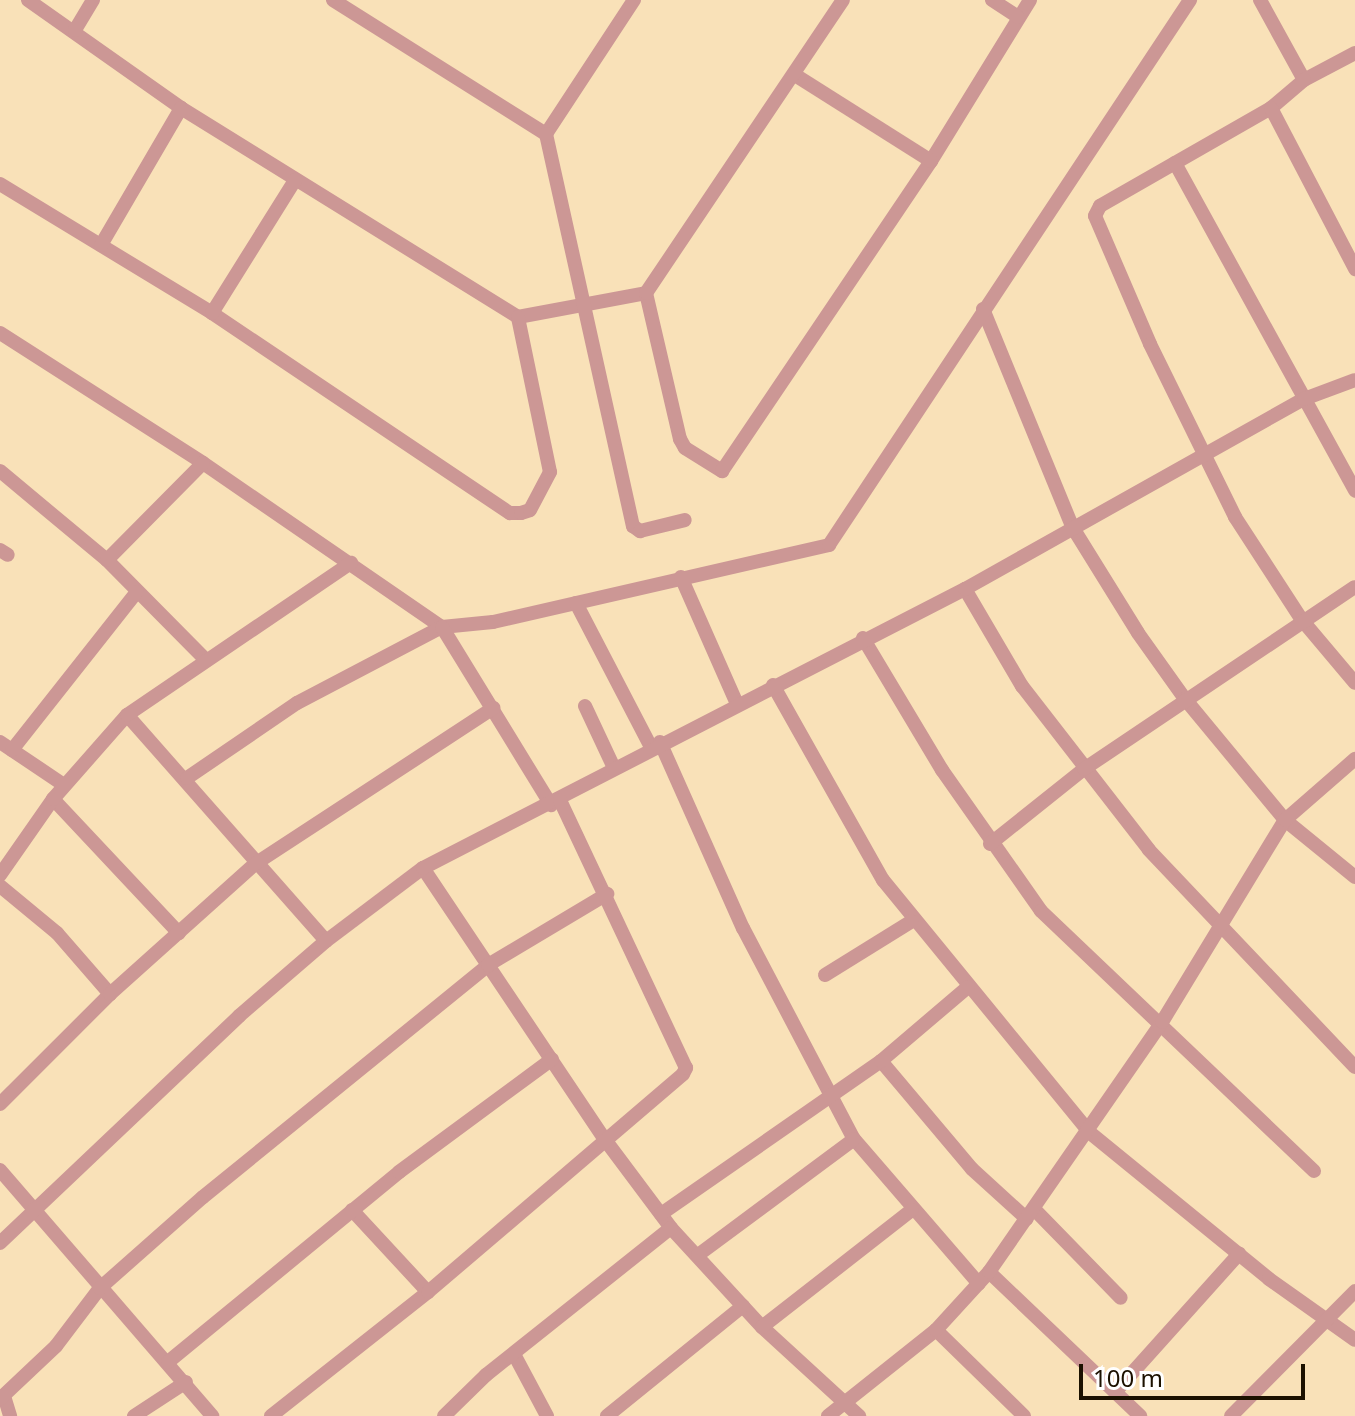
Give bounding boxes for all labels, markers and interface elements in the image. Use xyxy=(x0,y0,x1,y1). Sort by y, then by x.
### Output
scale bar xyxy=(1083,1348,1309,1398)
text: 100 m xyxy=(1093,1361,1163,1394)

